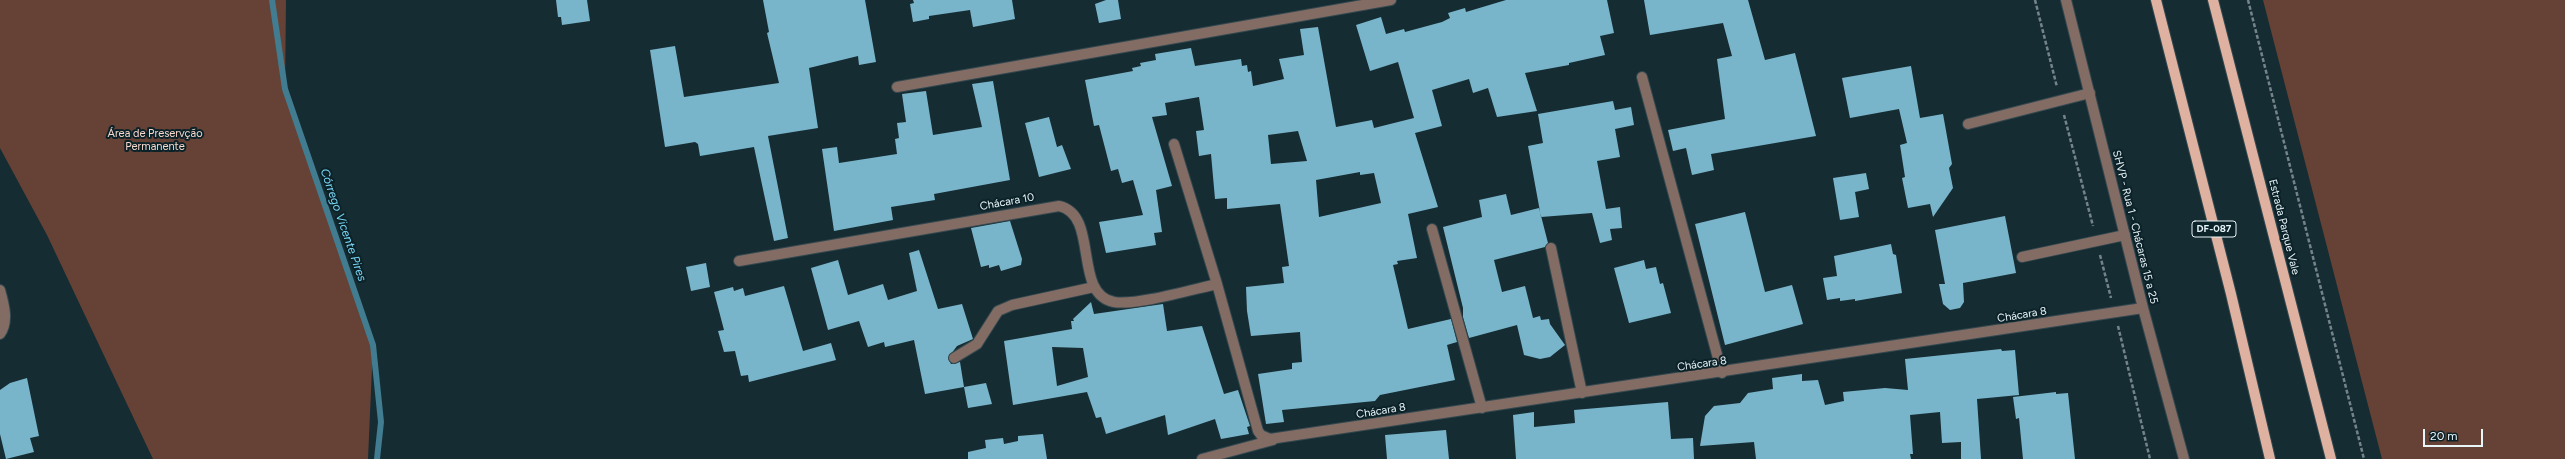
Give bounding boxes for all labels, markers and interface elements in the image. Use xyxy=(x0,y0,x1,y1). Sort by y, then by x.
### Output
park label: Área de Preservção Permanente xyxy=(107,127,203,153)
street label: SHVP - Rua 1 - Chácaras 15 a 25 xyxy=(2110,149,2160,305)
water label: Córrego Vicente Pires xyxy=(317,167,369,283)
street label: Estrada Parque Vale xyxy=(2266,178,2302,276)
street label: Chácara 10 xyxy=(979,191,1035,213)
road number: DF-087 xyxy=(2192,221,2236,237)
street label: Chácara 8 xyxy=(1996,305,2048,325)
street label: Chácara 8 xyxy=(1676,354,1728,374)
street label: Chácara 8 xyxy=(1355,401,1407,421)
scale bar xyxy=(2425,421,2485,447)
text: 20 m xyxy=(2430,429,2458,443)

